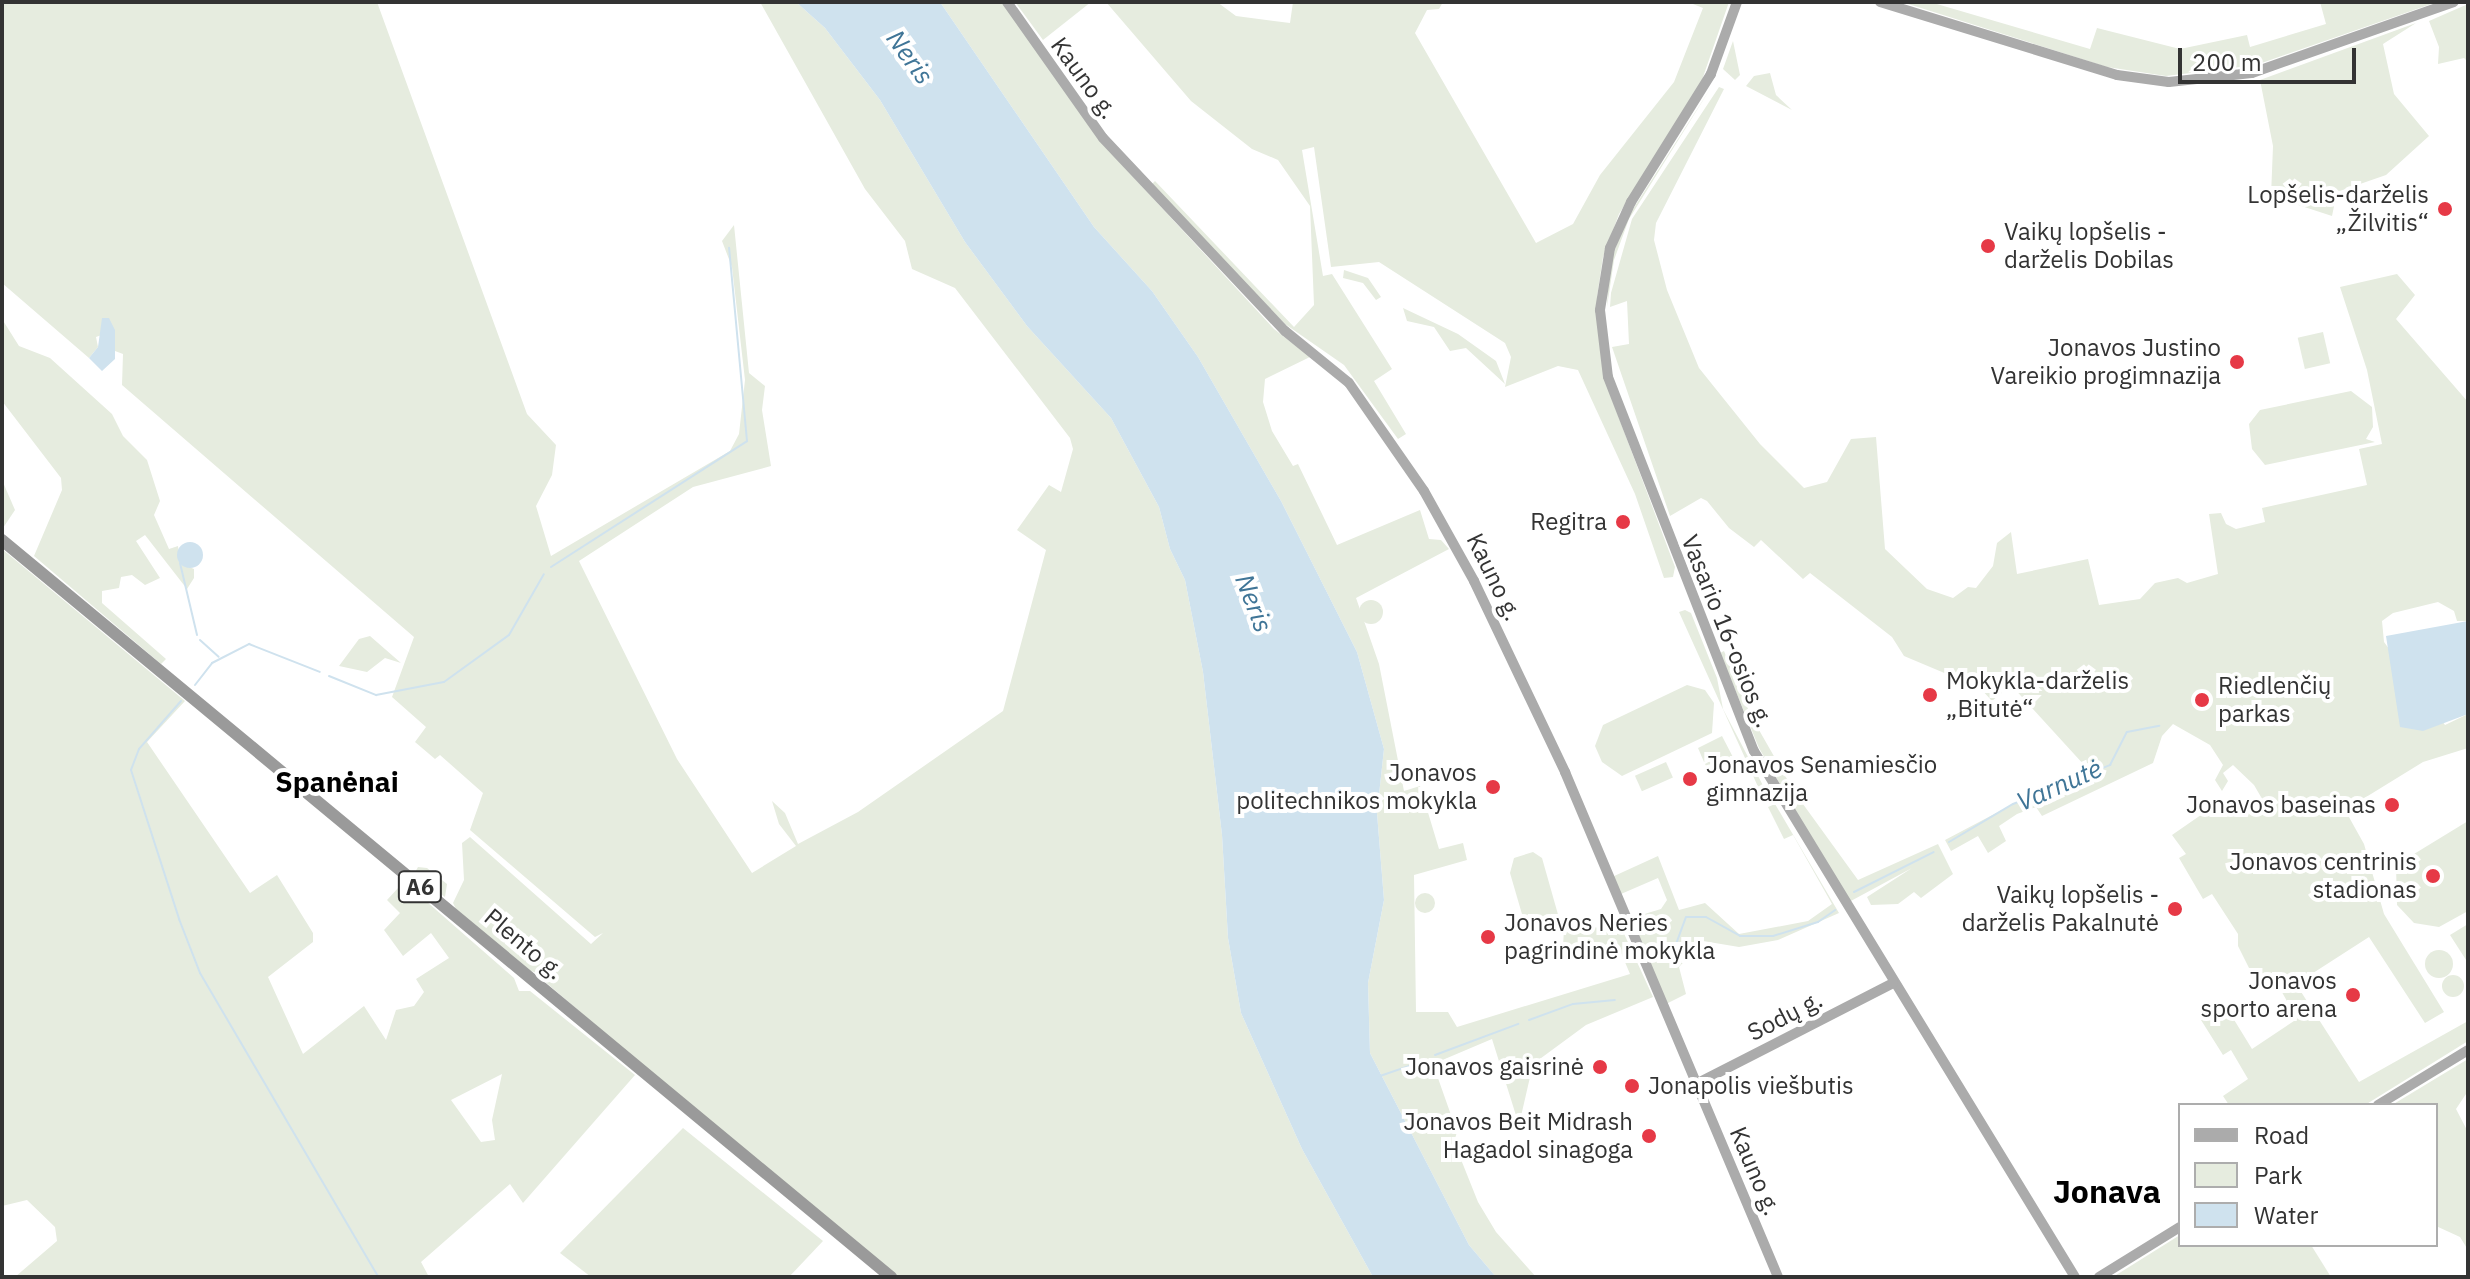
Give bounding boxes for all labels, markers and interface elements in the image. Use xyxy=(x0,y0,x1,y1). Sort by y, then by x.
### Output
water label: Neris xyxy=(880,24,940,90)
street label: Kauno g. xyxy=(1045,32,1123,124)
scale bar xyxy=(2182,32,2360,82)
text: 200 m xyxy=(2192,46,2262,78)
place label: Lopšelis-darželis „Žilvitis“ xyxy=(2247,181,2429,237)
marker: Lopšelis-darželis „Žilvitis“ xyxy=(2436,200,2454,218)
place label: Vaikų lopšelis - darželis Dobilas xyxy=(2004,218,2174,274)
marker: Vaikų lopšelis - darželis Dobilas xyxy=(1979,237,1997,255)
place label: Jonavos Justino Vareikio progimnazija xyxy=(1991,334,2221,390)
marker: Jonavos Justino Vareikio progimnazija xyxy=(2228,353,2246,371)
place label: Regitra xyxy=(1530,508,1607,536)
marker: Regitra xyxy=(1614,513,1632,531)
street label: Kauno g. xyxy=(1461,529,1527,625)
street label: Vasario 16-osios g. xyxy=(1675,530,1779,732)
water label: Neris xyxy=(1229,570,1279,636)
place label: Mokykla-darželis „Bitutė“ xyxy=(1946,667,2129,723)
place label: Riedlenčių parkas xyxy=(2218,672,2331,728)
marker: Mokykla-darželis „Bitutė“ xyxy=(1921,686,1939,704)
marker: Riedlenčių parkas xyxy=(2193,691,2211,709)
place label: Jonavos Senamiesčio gimnazija xyxy=(1706,751,1937,807)
water label: Varnutė xyxy=(2012,752,2106,818)
place label: Jonavos politechnikos mokykla xyxy=(1236,759,1477,815)
district label: Spanėnai xyxy=(275,765,399,799)
marker: Jonavos Senamiesčio gimnazija xyxy=(1681,770,1699,788)
marker: Jonavos politechnikos mokykla xyxy=(1484,778,1502,796)
place label: Jonavos baseinas xyxy=(2186,791,2376,819)
marker: Jonavos baseinas xyxy=(2383,796,2401,814)
place label: Jonavos centrinis stadionas xyxy=(2229,848,2417,904)
marker: Jonavos centrinis stadionas xyxy=(2424,867,2442,885)
road number: A6 xyxy=(396,869,444,905)
place label: Vaikų lopšelis - darželis Pakalnutė xyxy=(1962,881,2159,937)
marker: Vaikų lopšelis - darželis Pakalnutė xyxy=(2166,900,2184,918)
street label: Plento g. xyxy=(478,902,570,986)
place label: Jonavos Neries pagrindinė mokykla xyxy=(1504,909,1715,965)
marker: Jonavos Neries pagrindinė mokykla xyxy=(1479,928,1497,946)
place label: Jonavos sporto arena xyxy=(2200,967,2337,1023)
street label: Sodų g. xyxy=(1743,985,1827,1047)
marker: Jonavos sporto arena xyxy=(2344,986,2362,1004)
place label: Jonavos gaisrinė xyxy=(1405,1053,1584,1081)
marker: Jonavos gaisrinė xyxy=(1591,1058,1609,1076)
place label: Jonapolis viešbutis xyxy=(1648,1072,1854,1100)
marker: Jonapolis viešbutis xyxy=(1623,1077,1641,1095)
legend xyxy=(2178,1103,2438,1247)
place label: Jonavos Beit Midrash Hagadol sinagoga xyxy=(1403,1108,1633,1164)
text: Road xyxy=(2254,1119,2309,1151)
street label: Kauno g. xyxy=(1723,1122,1787,1220)
marker: Jonavos Beit Midrash Hagadol sinagoga xyxy=(1640,1127,1658,1145)
text: Park xyxy=(2254,1159,2303,1191)
district label: Jonava xyxy=(2053,1172,2161,1210)
text: Water xyxy=(2254,1199,2318,1231)

